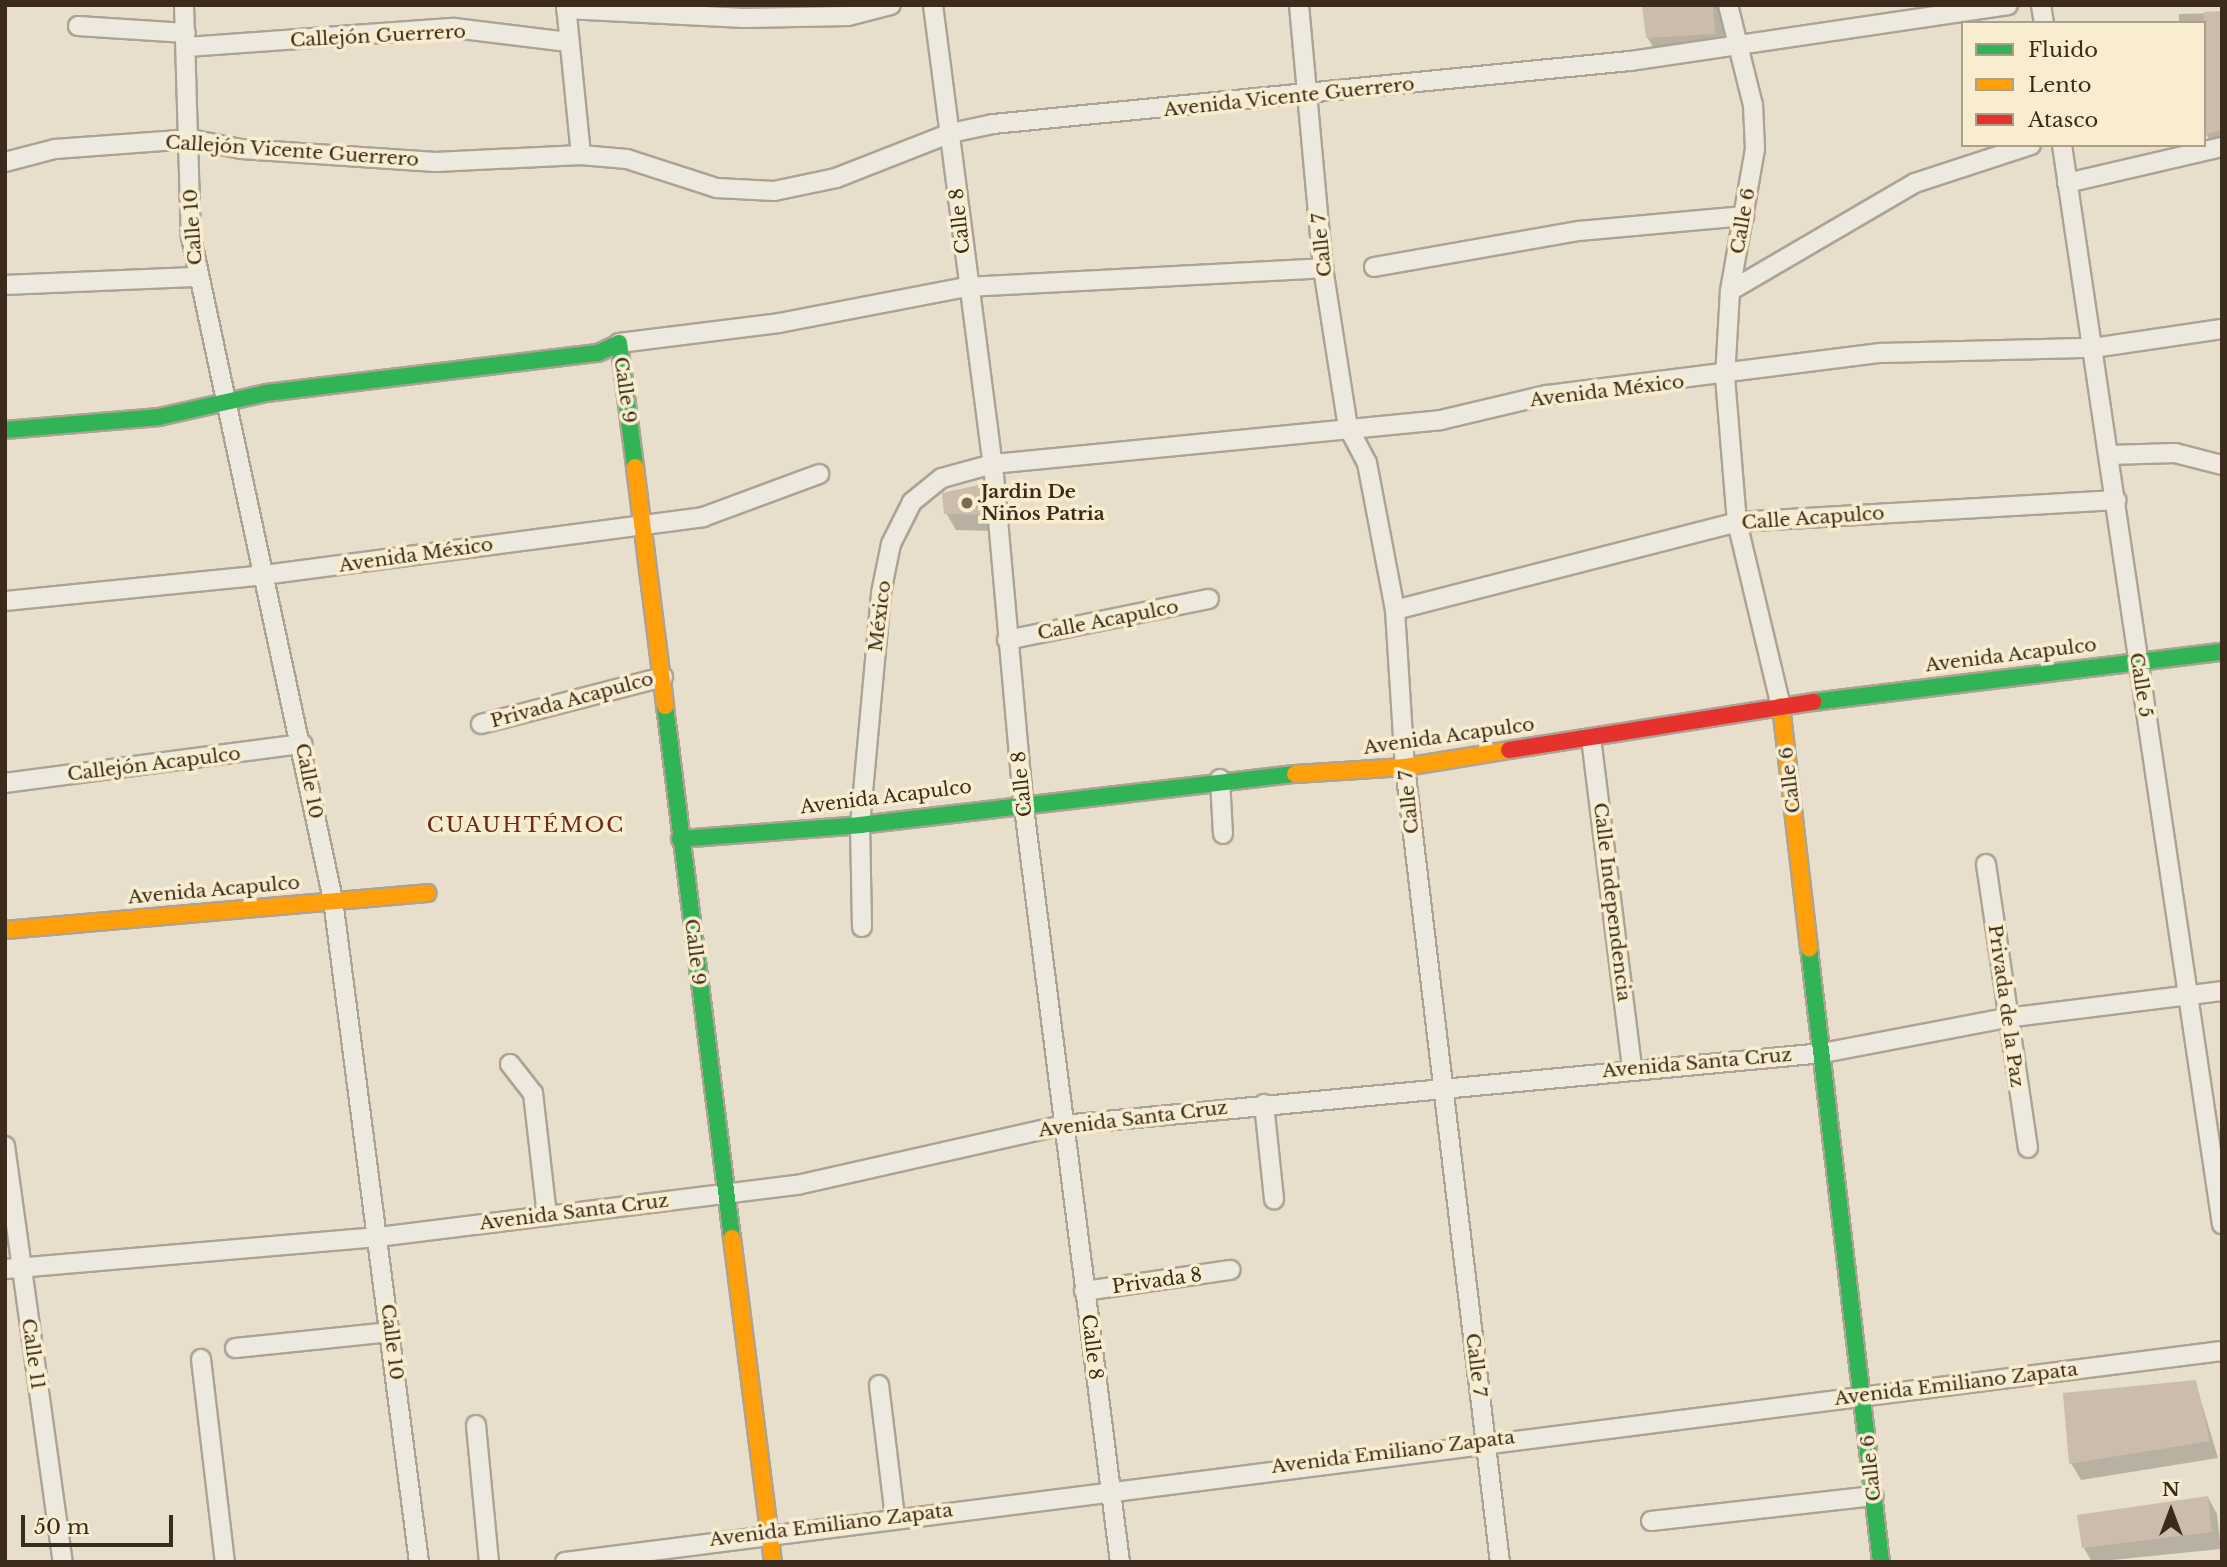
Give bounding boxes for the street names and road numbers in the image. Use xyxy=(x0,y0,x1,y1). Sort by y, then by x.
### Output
street label: Callejón Guerrero xyxy=(290,20,466,52)
street label: Avenida Vicente Guerrero xyxy=(1162,72,1416,122)
street label: Callejón Vicente Guerrero xyxy=(164,131,420,171)
street label: Calle 6 xyxy=(1726,186,1760,256)
street label: Calle 8 xyxy=(945,187,975,255)
street label: Calle 10 xyxy=(179,188,207,266)
street label: Calle 7 xyxy=(1307,212,1337,278)
street label: Calle 9 xyxy=(609,355,641,425)
street label: Avenida México xyxy=(1528,370,1686,412)
street label: Calle Acapulco xyxy=(1740,502,1886,534)
street label: Avenida México xyxy=(337,533,495,577)
street label: México xyxy=(864,579,896,653)
street label: Calle Acapulco xyxy=(1035,595,1181,645)
street label: Avenida Acapulco xyxy=(1924,633,2098,677)
street label: Calle 5 xyxy=(2125,651,2157,719)
street label: Privada Acapulco xyxy=(488,667,656,733)
street label: Avenida Acapulco xyxy=(1362,713,1536,759)
street label: Calle 10 xyxy=(291,741,327,821)
street label: Callejón Acapulco xyxy=(66,742,242,786)
street label: Calle 6 xyxy=(1775,746,1805,814)
street label: Calle 8 xyxy=(1007,750,1037,818)
street label: Calle 7 xyxy=(1394,769,1424,835)
street label: Avenida Acapulco xyxy=(799,775,973,819)
street label: Calle Independencia xyxy=(1588,801,1636,1003)
street label: Avenida Acapulco xyxy=(127,871,301,909)
street label: Calle 9 xyxy=(680,918,710,986)
street label: Privada de la Paz xyxy=(1983,923,2029,1089)
street label: Avenida Santa Cruz xyxy=(1601,1043,1793,1083)
street label: Avenida Santa Cruz xyxy=(1037,1096,1229,1142)
street label: Avenida Santa Cruz xyxy=(478,1189,670,1235)
street label: Privada 8 xyxy=(1110,1263,1204,1299)
street label: Calle 10 xyxy=(376,1303,408,1381)
street label: Calle 8 xyxy=(1077,1313,1107,1381)
street label: Calle 11 xyxy=(17,1317,49,1391)
street label: Calle 7 xyxy=(1461,1332,1491,1398)
street label: Avenida Emiliano Zapata xyxy=(1833,1358,2079,1410)
street label: Avenida Emiliano Zapata xyxy=(1270,1426,1516,1478)
street label: Calle 6 xyxy=(1856,1434,1886,1502)
street label: Avenida Emiliano Zapata xyxy=(708,1499,954,1551)

